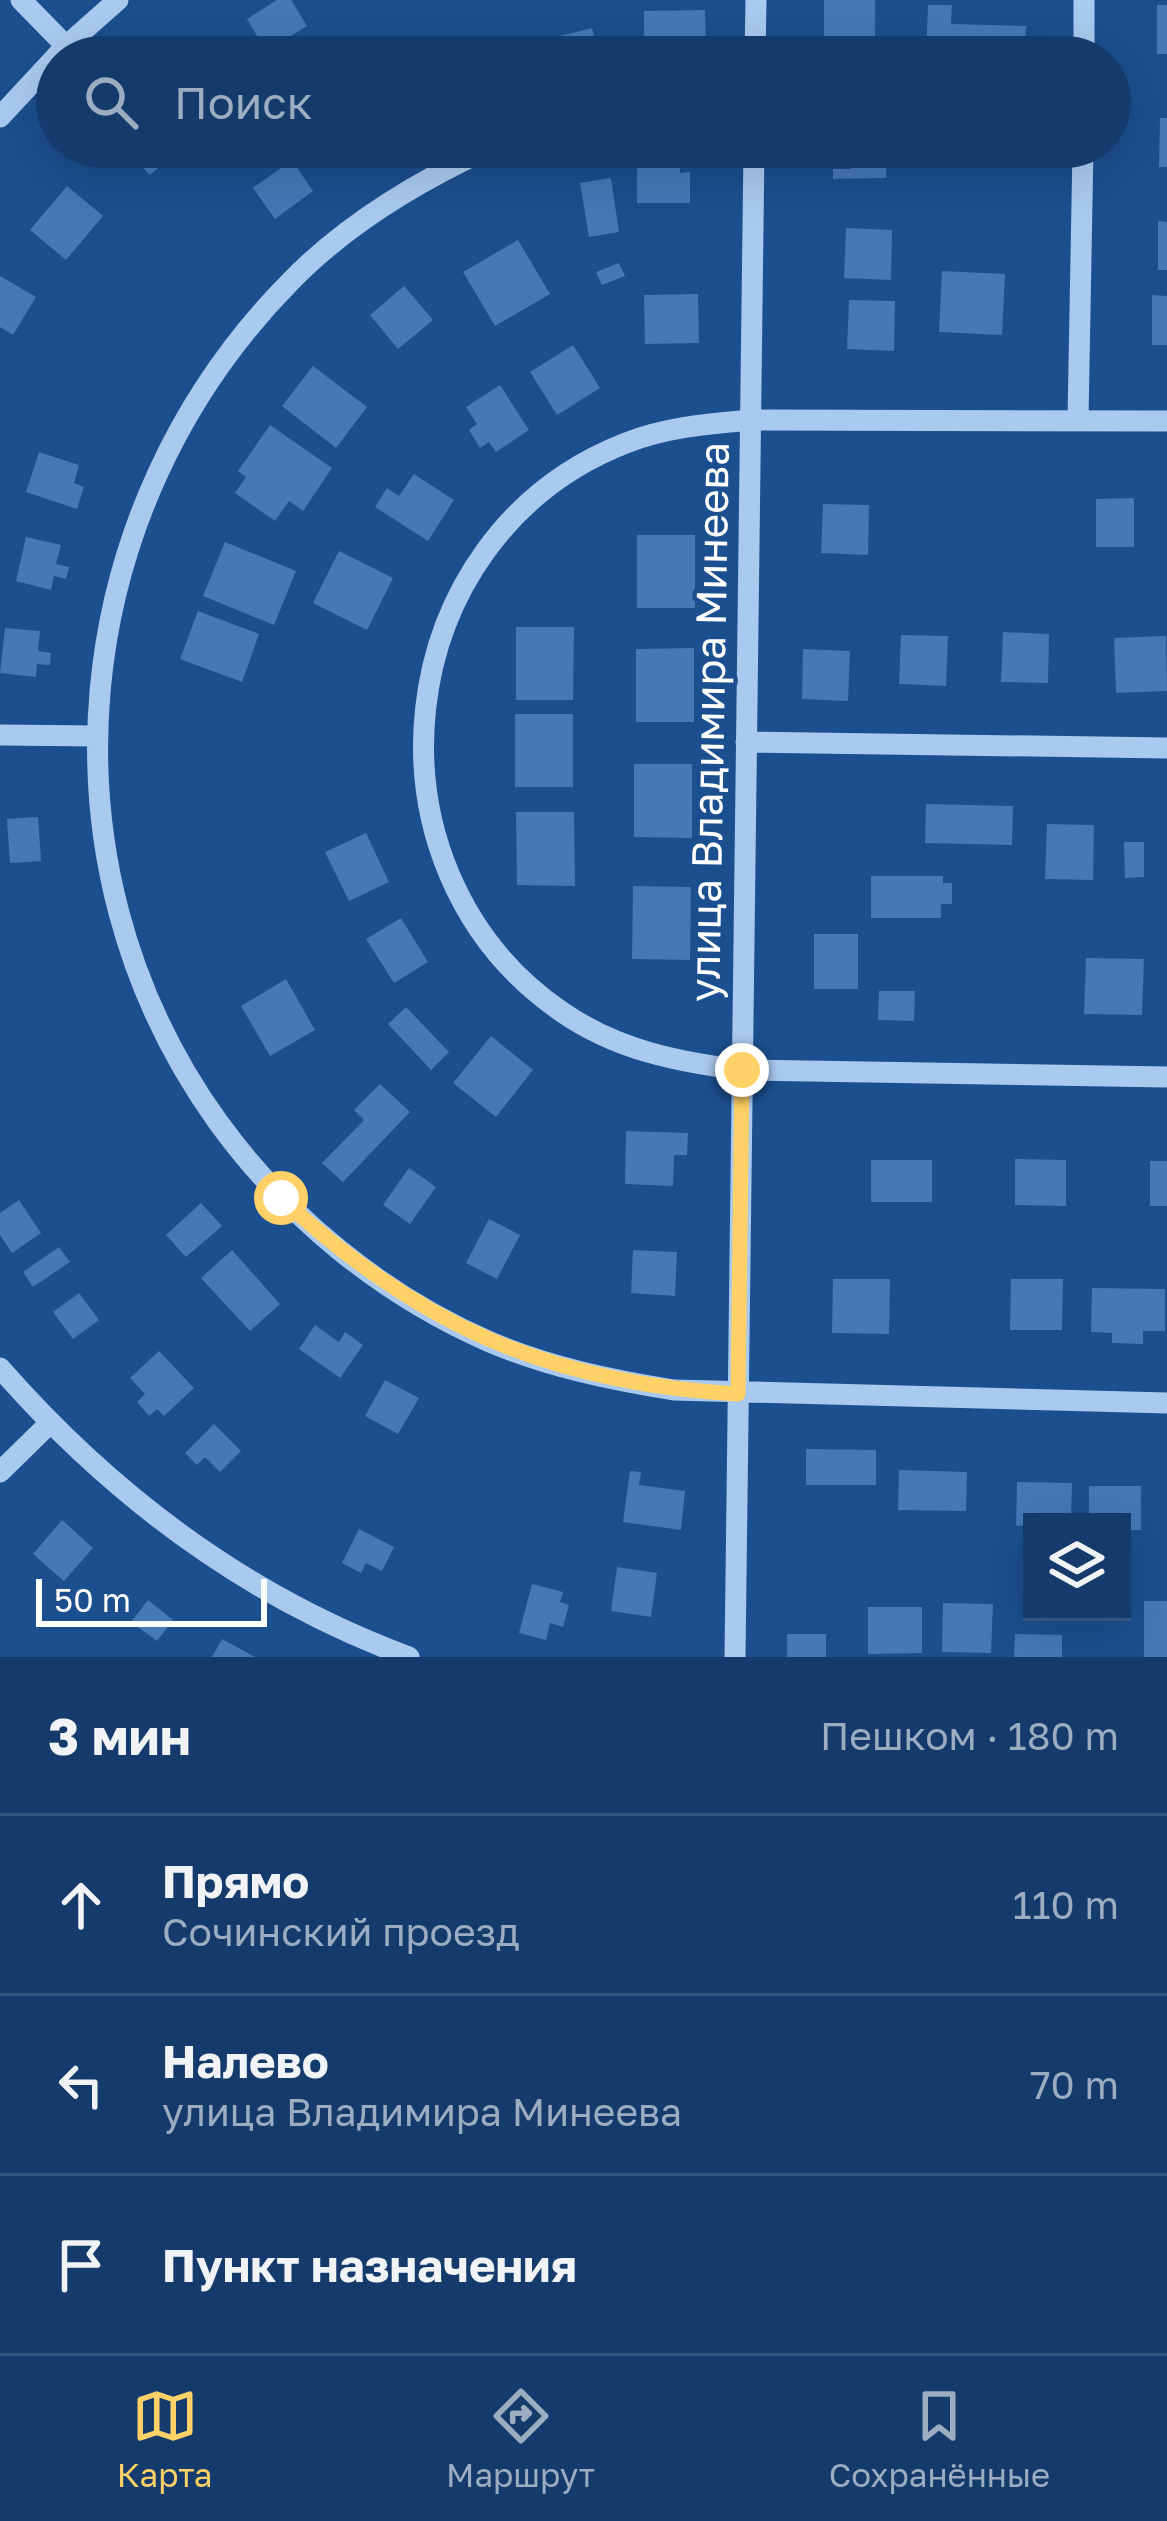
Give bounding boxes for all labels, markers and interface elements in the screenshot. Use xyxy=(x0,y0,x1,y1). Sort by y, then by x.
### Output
search box xyxy=(36,36,1131,168)
icon: search xyxy=(78,69,144,135)
text: Поиск xyxy=(174,75,313,129)
street label: улица Владимира Минеева xyxy=(678,442,738,1002)
route end xyxy=(715,1043,769,1097)
route start xyxy=(254,1171,308,1225)
map controls xyxy=(1023,1513,1131,1621)
button: layers xyxy=(1023,1513,1131,1621)
scale bar xyxy=(36,1573,267,1626)
text: 50 m xyxy=(54,1580,131,1619)
text: 3 мин xyxy=(48,1705,191,1766)
text: Пешком · 180 m xyxy=(820,1712,1119,1759)
text: Прямо xyxy=(162,1854,309,1908)
icon: ahead xyxy=(48,1872,114,1938)
text: 110 m xyxy=(1013,1881,1119,1928)
text: Сочинский проезд xyxy=(162,1908,520,1955)
text: Налево xyxy=(162,2034,329,2088)
icon: left xyxy=(48,2052,114,2118)
text: 70 m xyxy=(1030,2061,1119,2108)
text: улица Владимира Минеева xyxy=(162,2088,682,2135)
icon: arrive xyxy=(48,2232,114,2298)
text: Пункт назначения xyxy=(162,2238,577,2292)
tab: Карта xyxy=(117,2383,212,2494)
tab: Маршрут xyxy=(446,2383,595,2494)
tab: Сохранённые xyxy=(829,2383,1050,2494)

